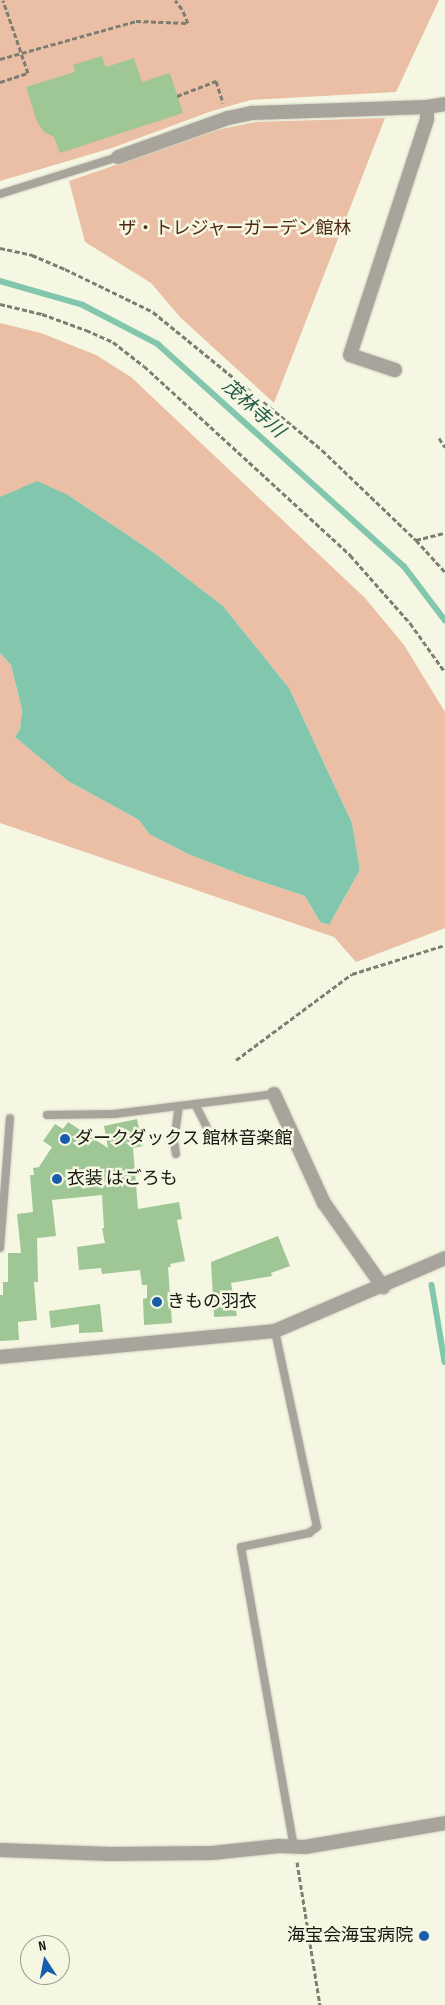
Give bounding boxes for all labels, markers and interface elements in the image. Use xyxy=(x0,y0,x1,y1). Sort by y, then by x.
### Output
park label: ザ・トレジャーガーデン館林 xyxy=(118,218,352,240)
water label: 茂林寺川 xyxy=(217,375,289,443)
place label: ダークダックス 館林音楽館 xyxy=(75,1128,294,1150)
marker: ダークダックス 館林音楽館 xyxy=(59,1133,71,1145)
place label: 衣装 はごろも xyxy=(67,1168,178,1190)
marker: 衣装 はごろも xyxy=(51,1173,63,1185)
place label: きもの羽衣 xyxy=(167,1291,257,1313)
marker: きもの羽衣 xyxy=(151,1296,163,1308)
place label: 海宝会海宝病院 xyxy=(287,1925,413,1947)
marker: 海宝会海宝病院 xyxy=(417,1929,431,1943)
north arrow xyxy=(20,1935,70,1985)
text: N xyxy=(37,1937,48,1955)

